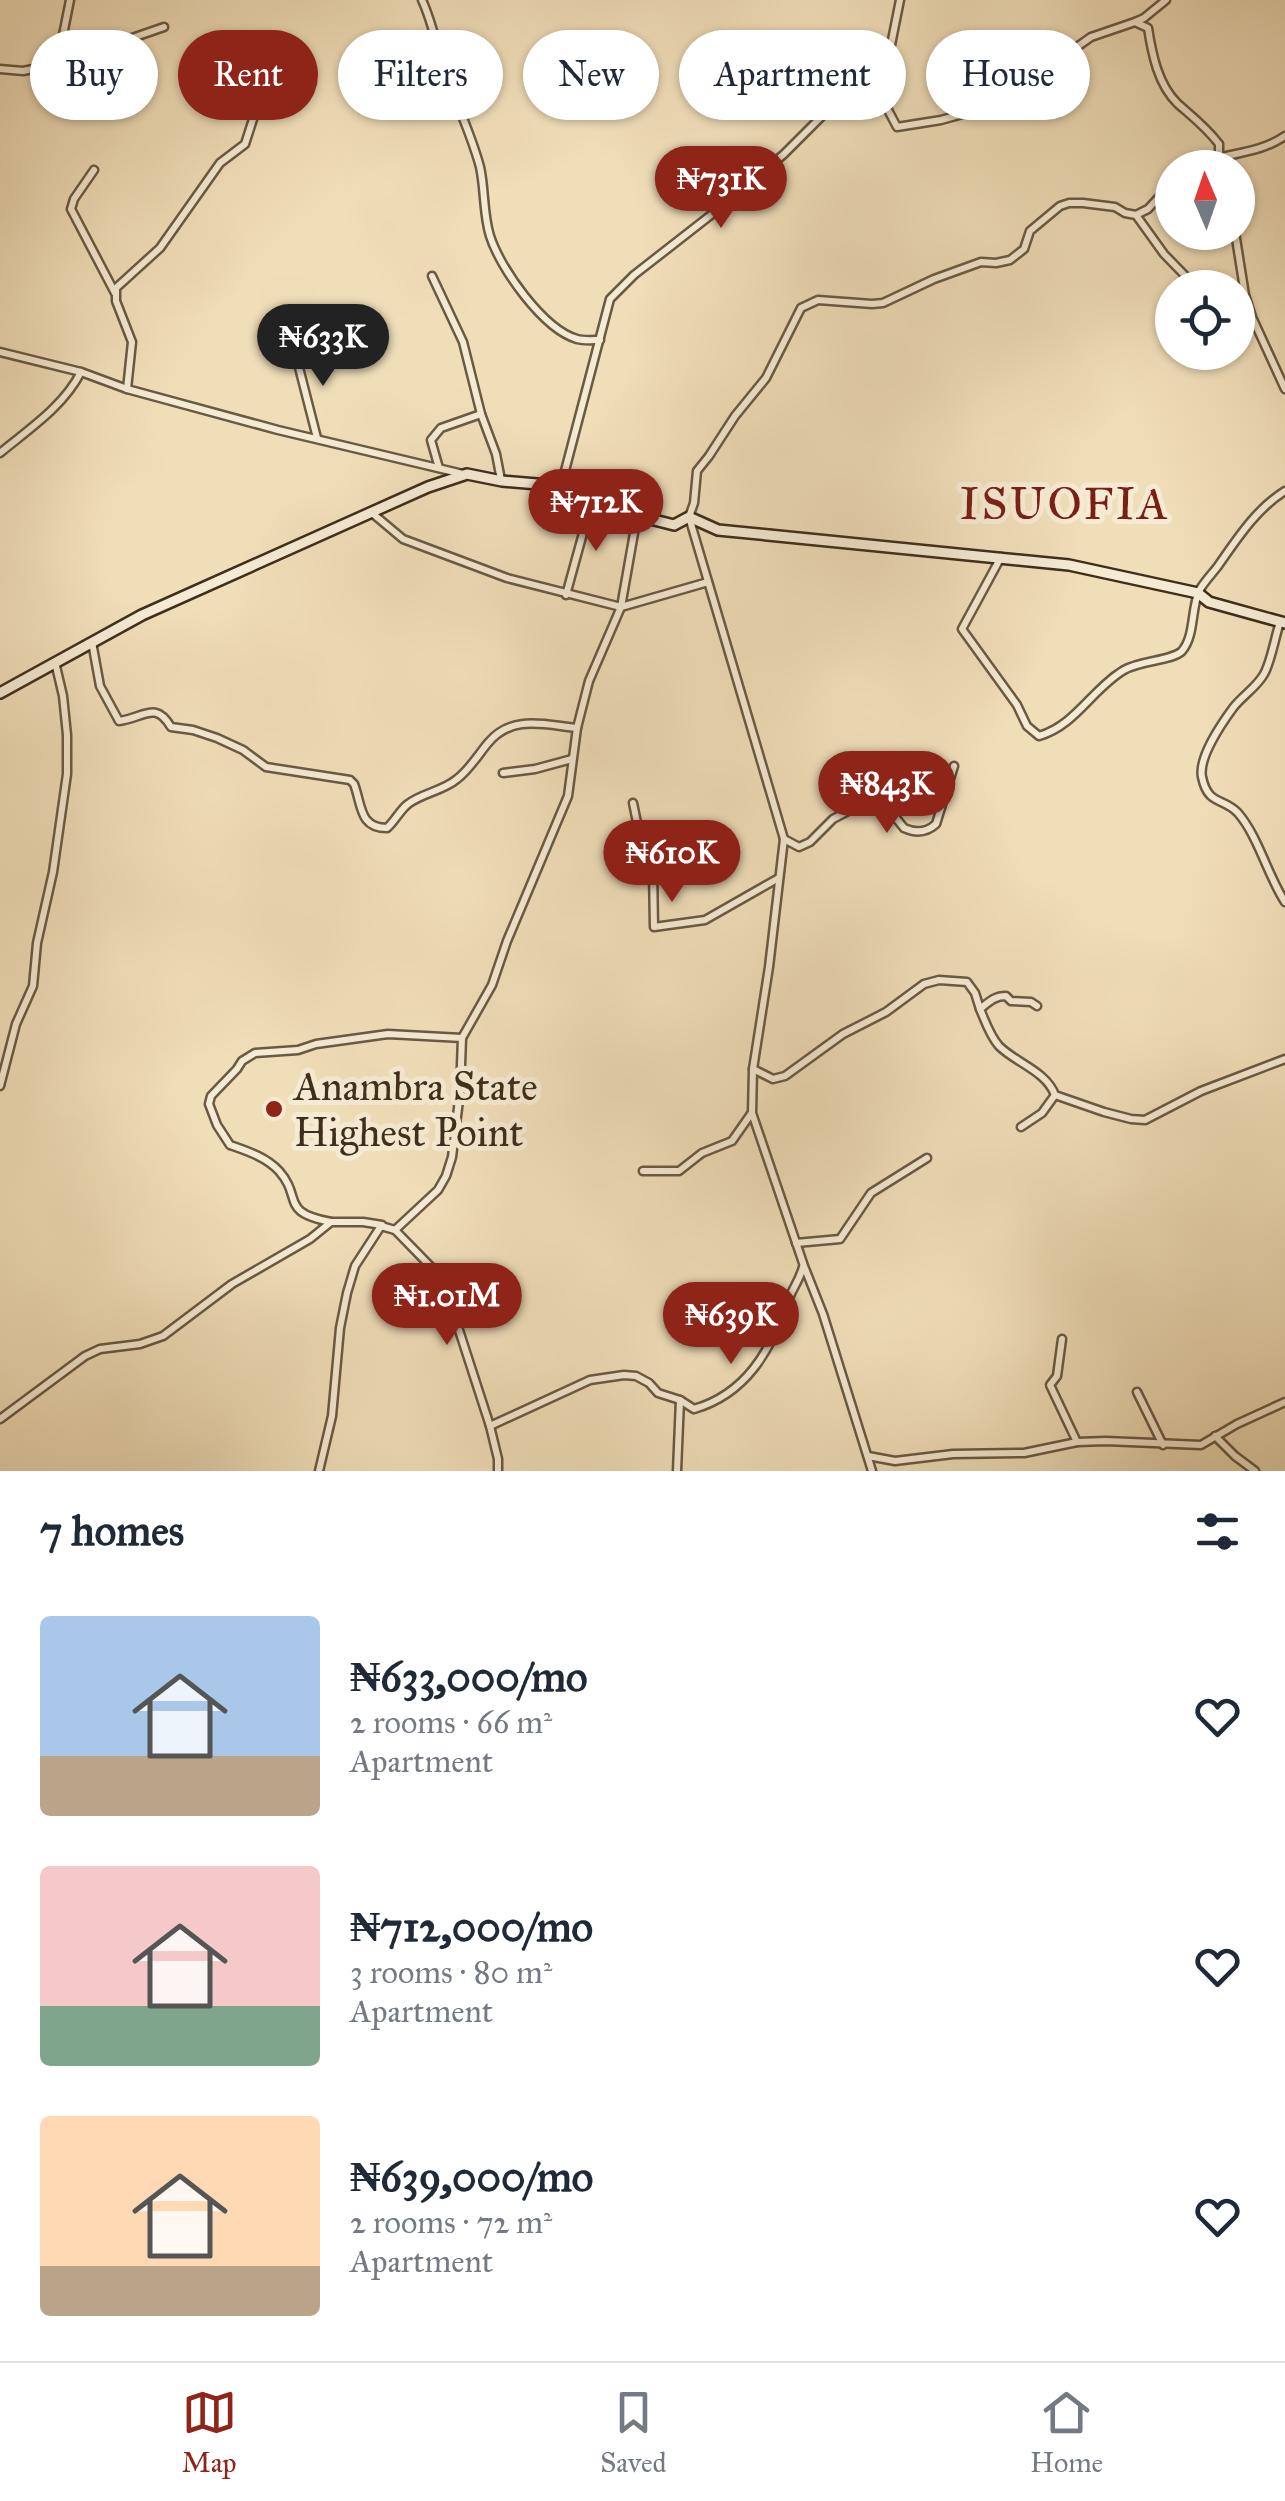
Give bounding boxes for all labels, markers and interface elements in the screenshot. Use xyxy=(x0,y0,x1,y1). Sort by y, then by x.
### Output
chip: Buy xyxy=(30,30,158,120)
chip: Rent xyxy=(178,30,318,120)
chip: Filters xyxy=(338,30,503,120)
chip: New xyxy=(523,30,659,120)
chip: Apartment xyxy=(679,30,906,120)
chip: House xyxy=(926,30,1090,120)
pin: ₦731K xyxy=(651,146,791,231)
north arrow xyxy=(1155,150,1255,250)
map controls xyxy=(1155,150,1255,370)
text: ₦731K xyxy=(677,159,765,198)
button: locate xyxy=(1155,270,1255,370)
pin: ₦633K xyxy=(253,304,393,389)
text: ₦633K xyxy=(279,317,367,356)
pin: ₦712K xyxy=(526,469,666,554)
district label: ISUOFIA xyxy=(960,476,1170,531)
text: ₦712K xyxy=(550,482,642,521)
pin: ₦843K xyxy=(817,751,957,836)
text: ₦843K xyxy=(840,764,934,803)
pin: ₦610K xyxy=(602,820,742,905)
text: ₦610K xyxy=(625,833,719,872)
place label: Anambra State Highest Point xyxy=(292,1062,538,1157)
marker: Anambra State Highest Point xyxy=(263,1098,285,1120)
pin: ₦1.01M xyxy=(366,1263,528,1348)
text: ₦1.01M xyxy=(394,1276,500,1315)
pin: ₦639K xyxy=(661,1282,801,1367)
text: ₦639K xyxy=(685,1295,777,1334)
icon: filters xyxy=(1190,1504,1245,1559)
text: 7 homes xyxy=(40,1505,184,1557)
text: ₦633,000/mo xyxy=(350,1651,588,1703)
icon: home xyxy=(120,1656,240,1776)
icon: heart xyxy=(1190,1689,1245,1744)
text: 2 rooms · 66 m² xyxy=(350,1703,552,1742)
text: Apartment xyxy=(350,1742,493,1781)
text: ₦712,000/mo xyxy=(350,1901,593,1953)
icon: home xyxy=(120,1906,240,2026)
icon: heart xyxy=(1190,1939,1245,1994)
text: 3 rooms · 80 m² xyxy=(350,1953,552,1992)
text: Apartment xyxy=(350,1992,493,2031)
text: ₦639,000/mo xyxy=(350,2151,593,2203)
icon: home xyxy=(120,2156,240,2276)
icon: heart xyxy=(1190,2189,1245,2244)
text: 2 rooms · 72 m² xyxy=(350,2203,552,2242)
text: Apartment xyxy=(350,2242,493,2281)
tab: Map xyxy=(182,2385,237,2480)
tab: Saved xyxy=(600,2385,667,2480)
tab: Home xyxy=(1030,2385,1103,2480)

